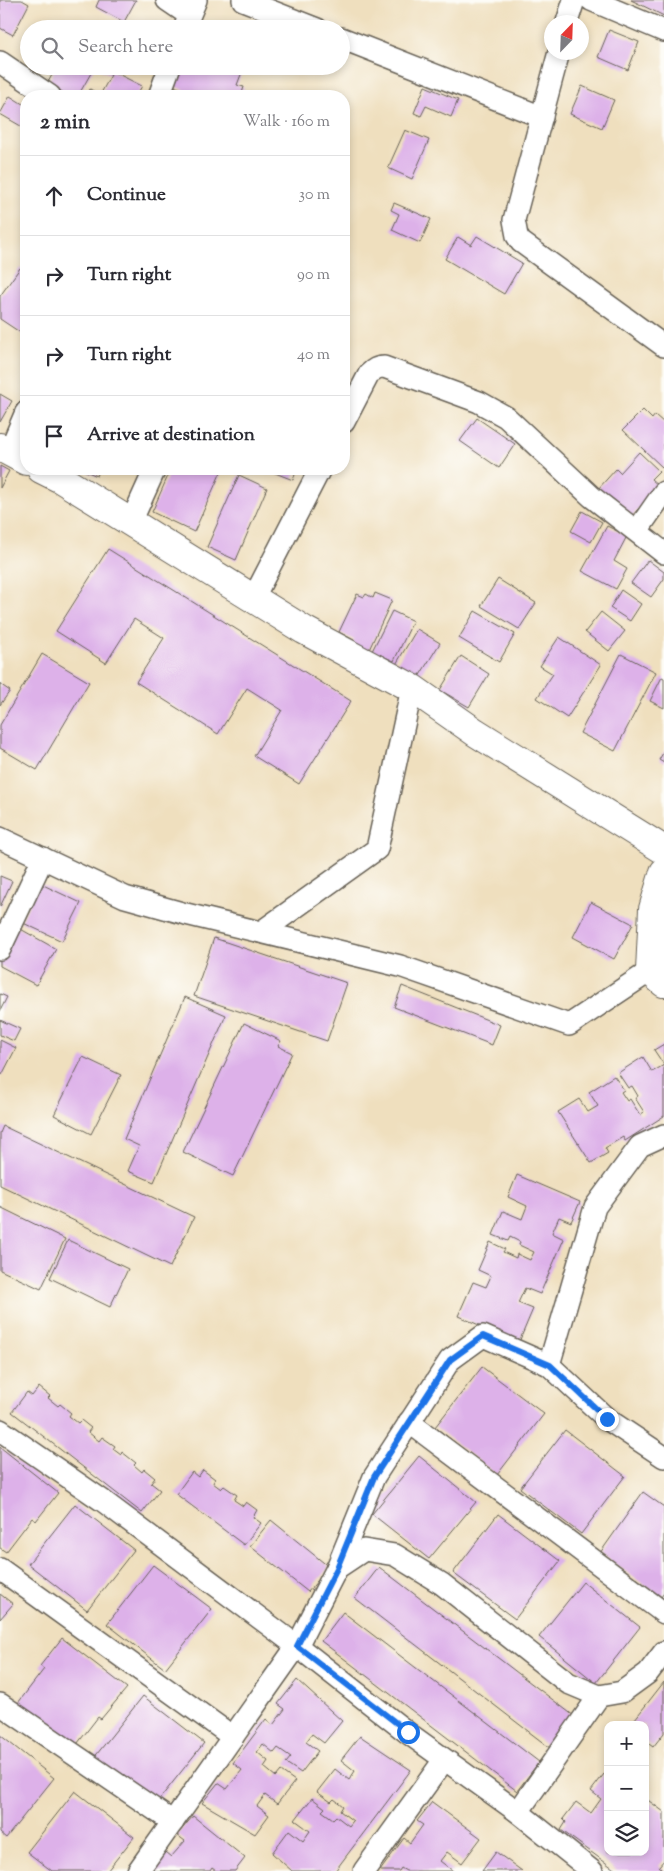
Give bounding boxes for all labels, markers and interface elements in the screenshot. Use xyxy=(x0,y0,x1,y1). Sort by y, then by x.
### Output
north arrow xyxy=(544,15,589,60)
search box xyxy=(20,20,350,75)
icon: search xyxy=(38,34,66,62)
text: Search here xyxy=(78,34,173,61)
text: 2 min xyxy=(40,108,90,138)
text: Walk · 160 m xyxy=(243,111,330,134)
icon: ahead xyxy=(40,182,68,210)
text: Continue xyxy=(87,182,166,209)
text: 30 m xyxy=(299,184,330,207)
icon: right xyxy=(40,262,68,290)
text: Turn right xyxy=(87,262,171,289)
text: 90 m xyxy=(297,264,330,287)
icon: right xyxy=(40,342,68,370)
text: Turn right xyxy=(87,342,171,369)
text: 40 m xyxy=(297,344,330,367)
icon: arrive xyxy=(40,422,68,450)
text: Arrive at destination xyxy=(87,422,255,449)
route end xyxy=(596,1408,619,1431)
route start xyxy=(397,1721,420,1744)
map controls xyxy=(604,1721,649,1856)
button: + xyxy=(604,1721,649,1766)
button: − xyxy=(604,1766,649,1811)
button: layers xyxy=(604,1811,649,1856)

